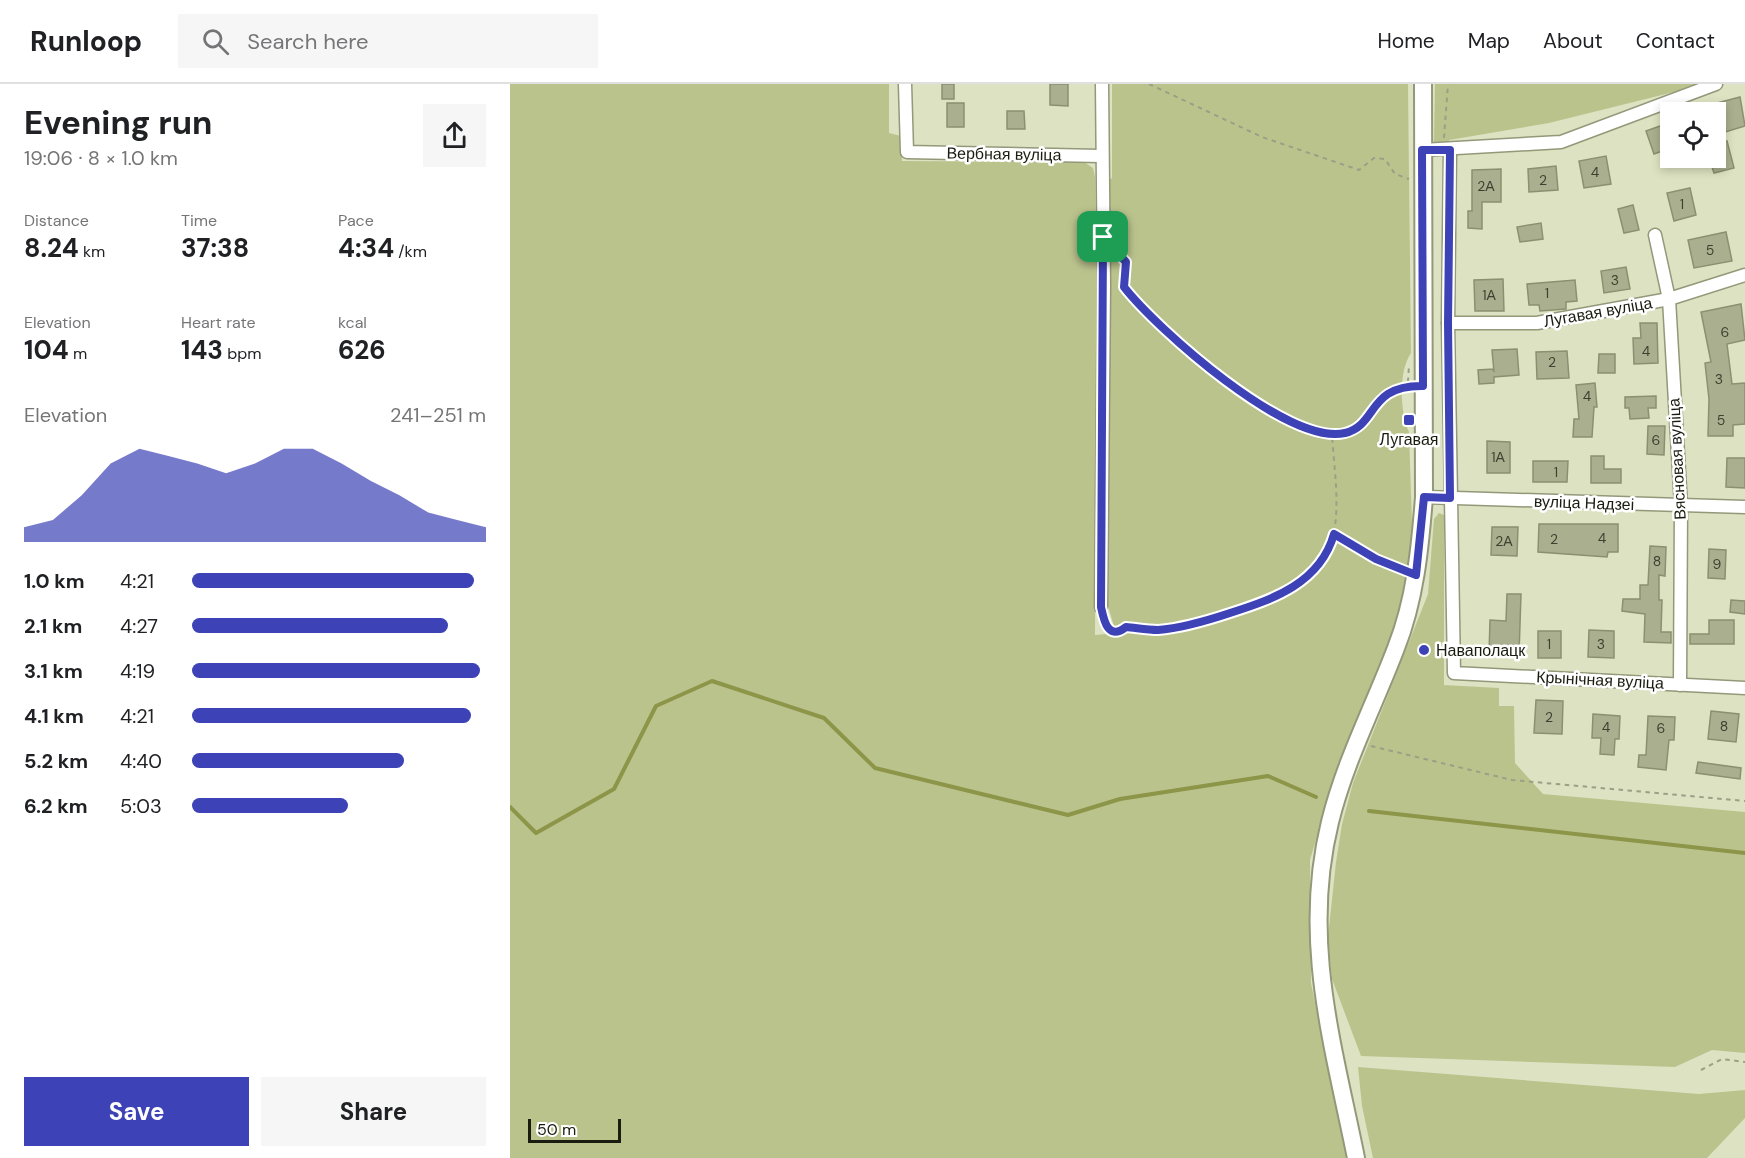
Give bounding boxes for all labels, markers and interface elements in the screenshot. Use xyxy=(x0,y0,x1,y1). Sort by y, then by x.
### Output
search box xyxy=(178,14,598,68)
text: Runloop xyxy=(30,23,142,60)
icon: search xyxy=(199,25,232,58)
text: Search here xyxy=(247,27,369,56)
text: Home xyxy=(1377,27,1435,55)
text: Map xyxy=(1468,27,1510,55)
text: About xyxy=(1543,27,1603,55)
text: Contact xyxy=(1636,27,1715,55)
text: Evening run xyxy=(24,101,212,144)
map controls xyxy=(1660,102,1726,168)
button: locate xyxy=(1660,102,1726,168)
button: share xyxy=(423,104,486,167)
street label: Вербная вуліца xyxy=(946,142,1062,166)
text: 19:06 · 8 × 1.0 km xyxy=(24,145,178,171)
house number: 4 xyxy=(1591,163,1600,181)
house number: 2 xyxy=(1539,171,1547,189)
house number: 2А xyxy=(1477,177,1495,195)
house number: 1 xyxy=(1680,195,1684,213)
text: Distance xyxy=(24,210,89,231)
text: Time xyxy=(181,210,217,231)
text: Pace xyxy=(338,210,374,231)
pin xyxy=(1077,211,1128,262)
icon: arrive xyxy=(1086,220,1119,253)
text: 8.24 xyxy=(24,231,79,265)
text: 37:38 xyxy=(181,231,249,265)
text: 4:34 xyxy=(338,231,394,265)
text: km xyxy=(79,241,105,262)
text: /km xyxy=(394,241,427,262)
house number: 5 xyxy=(1706,241,1714,259)
house number: 3 xyxy=(1611,271,1619,289)
house number: 1 xyxy=(1545,284,1549,302)
house number: 1А xyxy=(1482,286,1497,304)
street label: Лугавая вуліца xyxy=(1542,292,1654,332)
text: Elevation xyxy=(24,312,91,333)
text: Heart rate xyxy=(181,312,256,333)
text: kcal xyxy=(338,312,367,333)
house number: 6 xyxy=(1721,323,1729,341)
text: 104 xyxy=(24,333,69,367)
text: 143 xyxy=(181,333,223,367)
text: 626 xyxy=(338,333,386,367)
house number: 4 xyxy=(1642,342,1651,360)
text: m xyxy=(69,343,87,364)
text: bpm xyxy=(223,343,262,364)
house number: 2 xyxy=(1548,353,1556,371)
house number: 3 xyxy=(1715,370,1723,388)
house number: 4 xyxy=(1583,387,1592,405)
street label: Вясновая вуліца xyxy=(1663,398,1691,520)
text: Elevation xyxy=(24,402,107,428)
text: 241–251 m xyxy=(390,402,486,428)
house number: 5 xyxy=(1717,411,1725,429)
marker: Лугавая xyxy=(1402,413,1416,427)
place label: Лугавая xyxy=(1380,429,1438,450)
house number: 6 xyxy=(1652,431,1660,449)
house number: 1А xyxy=(1491,448,1506,466)
house number: 1 xyxy=(1554,463,1558,481)
street label: вуліца Надзеі xyxy=(1533,491,1635,515)
house number: 4 xyxy=(1598,529,1607,547)
house number: 2 xyxy=(1550,530,1558,548)
house number: 2А xyxy=(1495,532,1513,550)
house number: 8 xyxy=(1653,552,1661,570)
house number: 9 xyxy=(1713,555,1722,573)
text: 1.0 km xyxy=(24,568,85,594)
text: 4:21 xyxy=(120,568,154,594)
text: 2.1 km xyxy=(24,613,82,639)
text: 4:27 xyxy=(120,613,158,639)
house number: 1 xyxy=(1547,635,1551,653)
house number: 3 xyxy=(1597,635,1605,653)
place label: Наваполацк xyxy=(1436,640,1526,661)
marker: Наваполацк xyxy=(1417,643,1431,657)
text: 3.1 km xyxy=(24,658,83,684)
text: 4:19 xyxy=(120,658,155,684)
street label: Крынічная вуліца xyxy=(1536,666,1664,694)
text: 4.1 km xyxy=(24,703,84,729)
text: 4:21 xyxy=(120,703,154,729)
house number: 2 xyxy=(1545,708,1553,726)
house number: 8 xyxy=(1720,717,1728,735)
house number: 4 xyxy=(1602,718,1611,736)
house number: 6 xyxy=(1657,719,1665,737)
text: 5.2 km xyxy=(24,748,88,774)
text: 4:40 xyxy=(120,748,162,774)
text: 6.2 km xyxy=(24,793,88,819)
text: 5:03 xyxy=(120,793,162,819)
button: Save xyxy=(24,1077,249,1146)
button: Share xyxy=(261,1077,486,1146)
scale bar xyxy=(528,1116,621,1144)
text: 50 m xyxy=(537,1119,576,1140)

